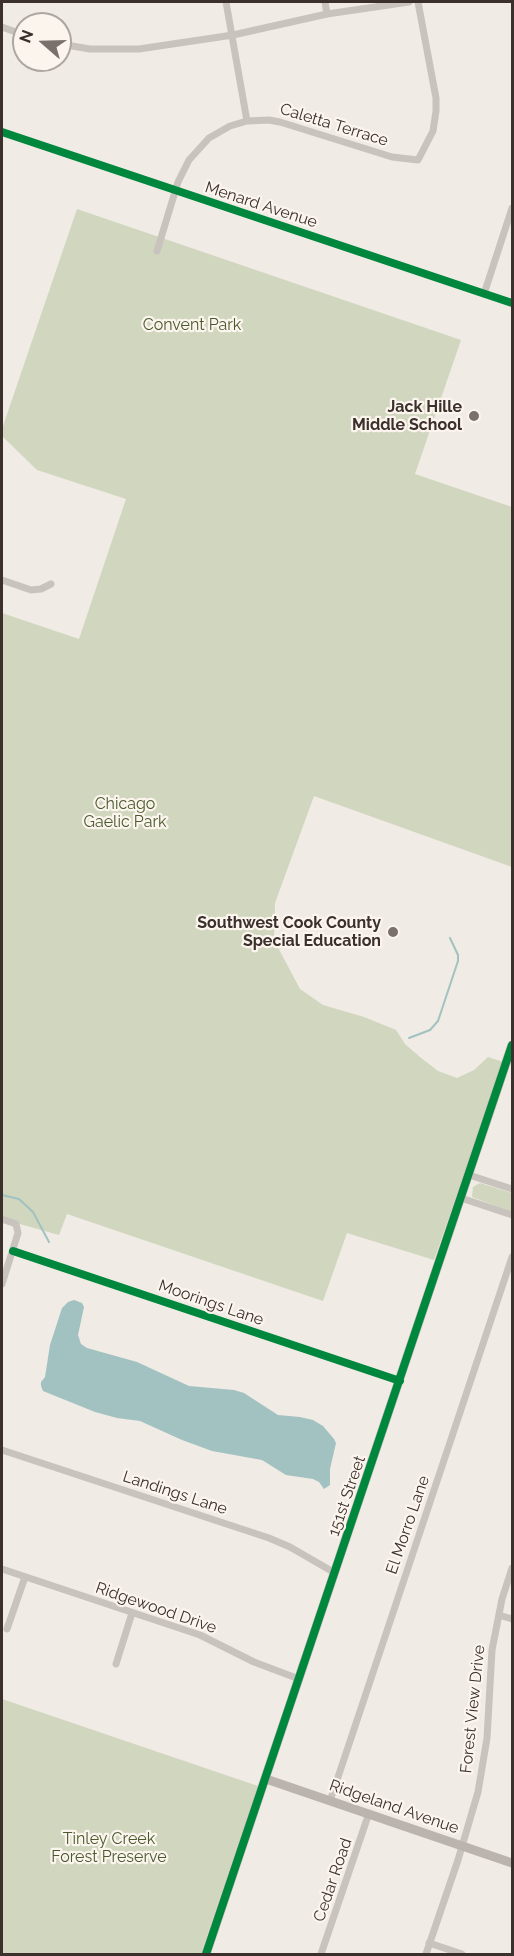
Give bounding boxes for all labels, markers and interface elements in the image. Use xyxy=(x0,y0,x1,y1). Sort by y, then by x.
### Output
north arrow xyxy=(12,12,72,72)
text: N xyxy=(15,27,38,45)
street label: Caletta Terrace xyxy=(278,99,390,151)
street label: Menard Avenue xyxy=(202,178,320,232)
park label: Convent Park xyxy=(143,315,241,335)
place label: Jack Hille Middle School xyxy=(352,397,462,435)
marker: Jack Hille Middle School xyxy=(467,409,481,423)
park label: Chicago Gaelic Park xyxy=(84,794,166,832)
place label: Southwest Cook County Special Education xyxy=(197,913,381,951)
marker: Southwest Cook County Special Education xyxy=(386,925,400,939)
street label: Moorings Lane xyxy=(156,1276,266,1330)
street label: 151st Street xyxy=(324,1453,370,1539)
street label: Landings Lane xyxy=(120,1467,230,1519)
street label: El Morro Lane xyxy=(382,1473,434,1577)
street label: Ridgewood Drive xyxy=(93,1578,219,1638)
street label: Forest View Drive xyxy=(457,1644,489,1774)
street label: Ridgeland Avenue xyxy=(327,1776,461,1838)
park label: Tinley Creek Forest Preserve xyxy=(51,1829,167,1867)
street label: Cedar Road xyxy=(310,1836,356,1924)

